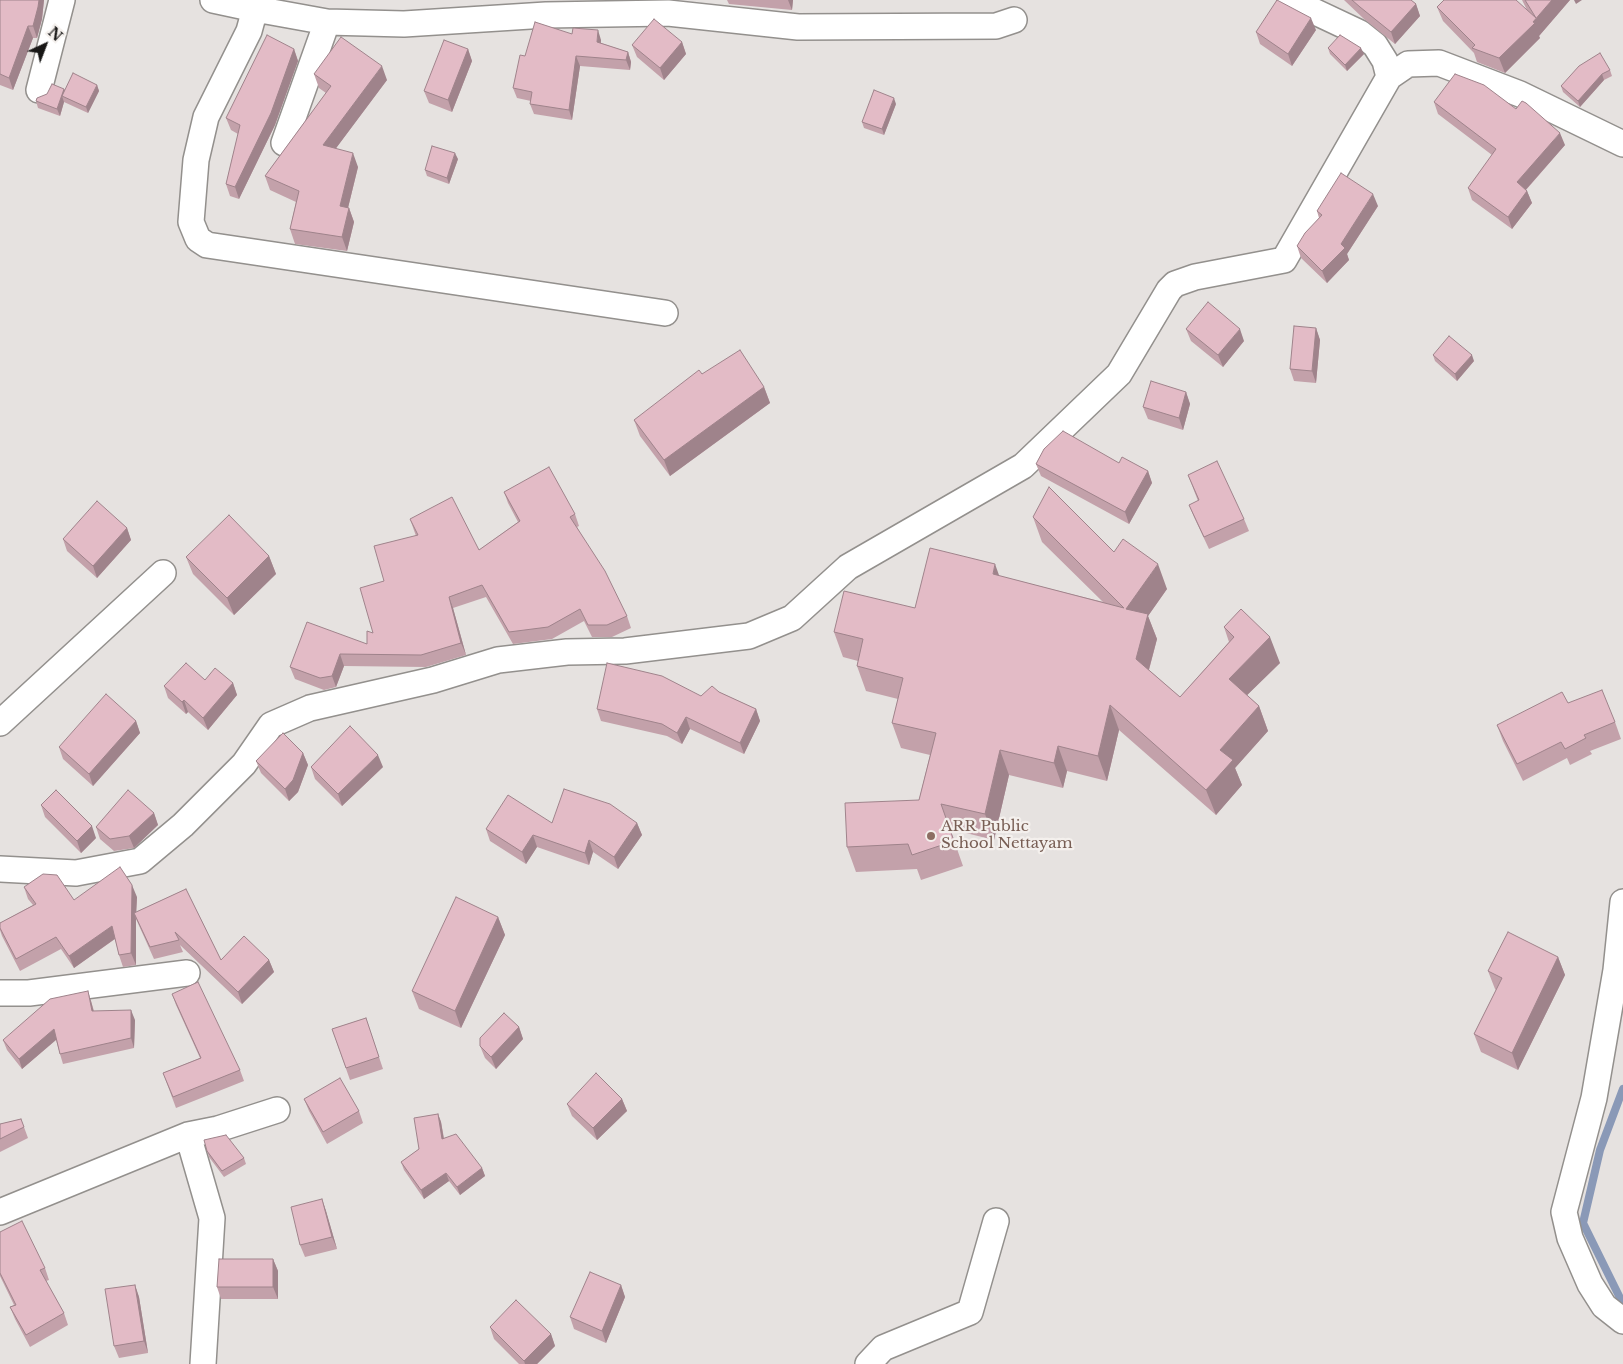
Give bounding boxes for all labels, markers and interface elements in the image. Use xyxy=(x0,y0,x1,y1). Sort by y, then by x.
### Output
north arrow xyxy=(20,20,70,70)
text: N xyxy=(44,23,66,45)
place label: ARR Public School Nettayam xyxy=(941,818,1073,853)
marker: ARR Public School Nettayam xyxy=(925,830,937,842)

